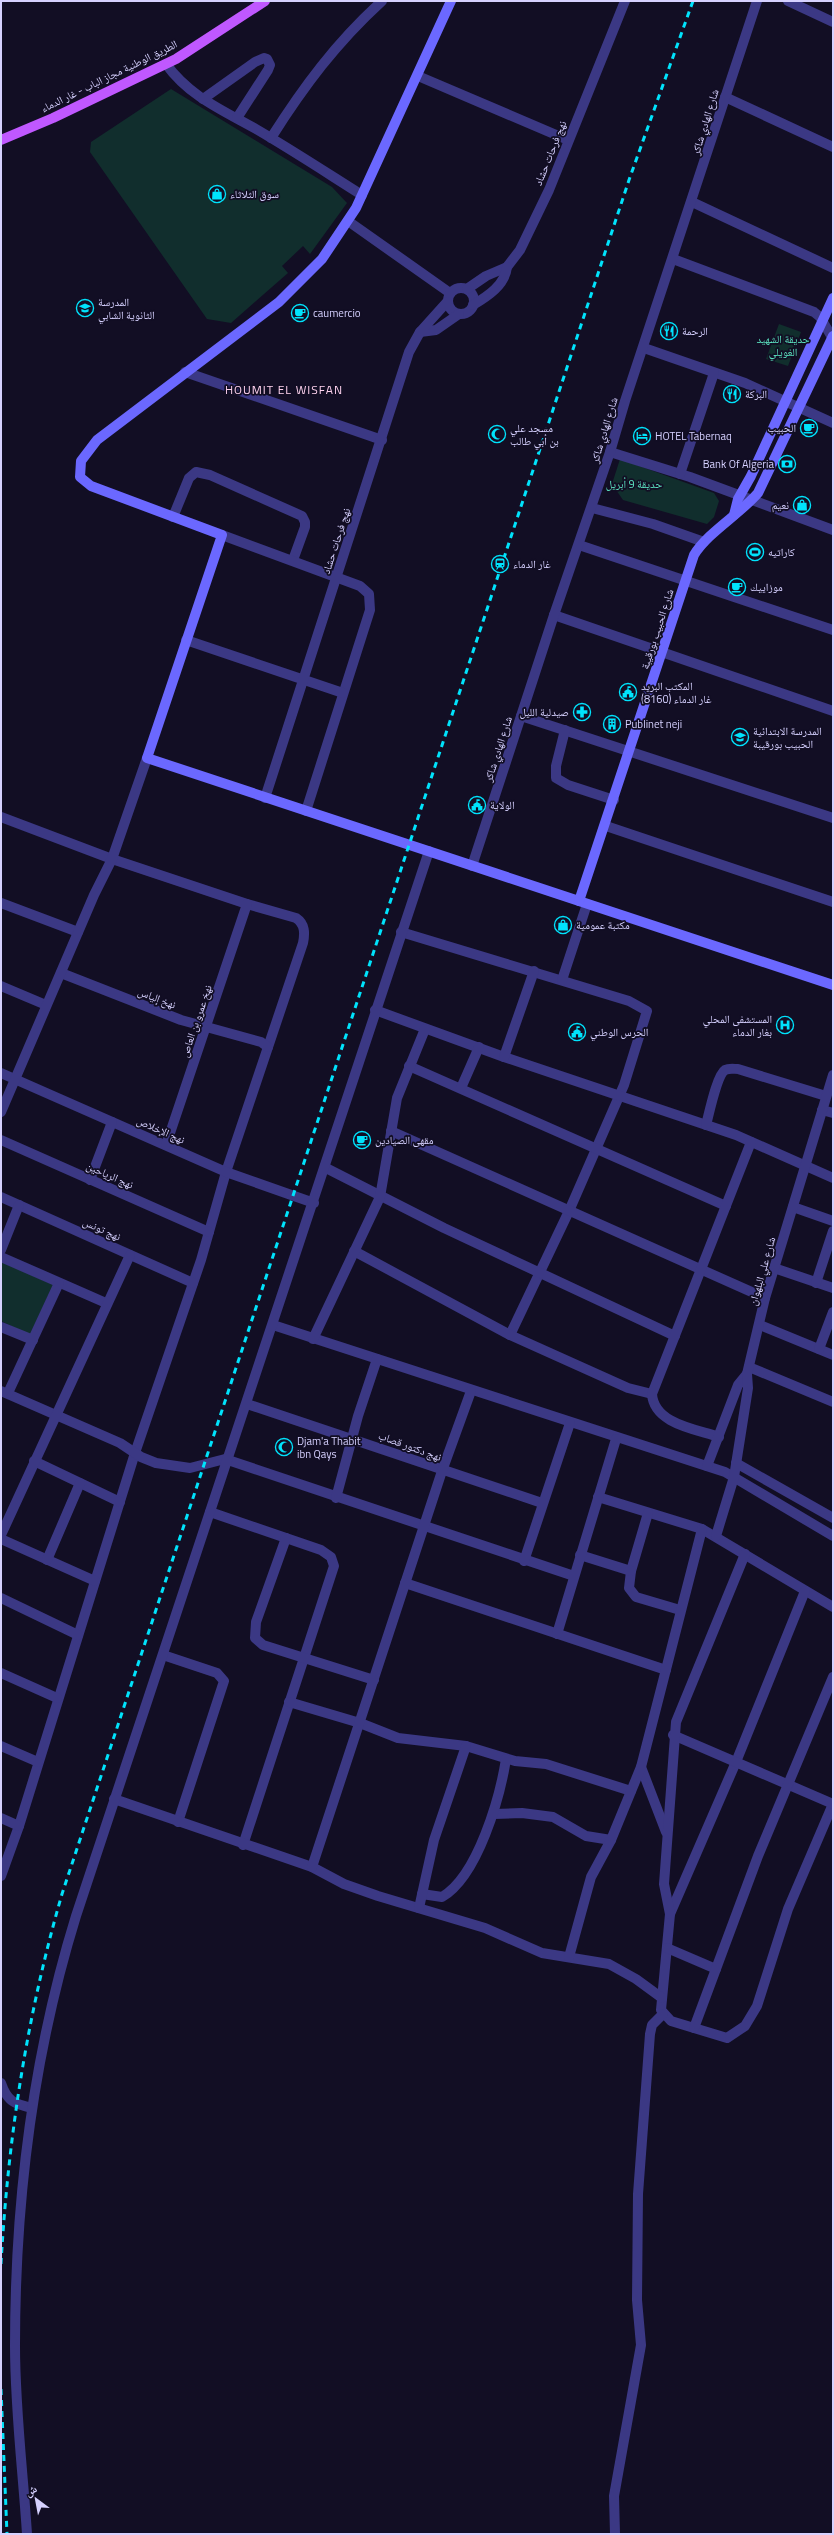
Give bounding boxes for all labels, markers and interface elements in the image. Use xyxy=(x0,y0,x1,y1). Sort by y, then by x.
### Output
street label: الطريق الوطنية مجاز الباب - غار الدماء xyxy=(38,36,180,116)
street label: شارع الهادي شاكر xyxy=(687,87,723,158)
street label: نهج فرحات حشاد xyxy=(530,118,570,188)
shop icon: سوق الثلاثاء xyxy=(207,184,227,204)
place label: سوق الثلاثاء xyxy=(230,186,279,202)
place label: المدرسة الثانوية الشابي xyxy=(98,294,155,324)
school or university icon: المدرسة الثانوية الشابي xyxy=(75,298,95,318)
cafe icon: caumercio xyxy=(290,303,310,323)
place label: caumercio xyxy=(313,305,361,321)
restaurant icon: الرحمة xyxy=(659,321,679,341)
place label: الرحمة xyxy=(682,323,708,339)
park label: حديقة الشهيد الغويلي xyxy=(756,331,810,361)
district label: HOUMIT EL WISFAN xyxy=(225,380,343,399)
restaurant icon: البركة xyxy=(722,384,742,404)
place label: البركة xyxy=(745,386,767,402)
street label: شارع الهادي شاكر xyxy=(586,395,622,466)
cafe icon: الحبيب xyxy=(799,418,819,438)
place label: مسجد علي بن أبي طالب xyxy=(510,420,559,450)
place label: الحبيب xyxy=(768,420,796,436)
mosque icon: مسجد علي بن أبي طالب xyxy=(487,424,507,444)
hotel icon: HOTEL Tabernaq xyxy=(632,426,652,446)
place label: HOTEL Tabernaq xyxy=(655,428,732,444)
bank icon: Bank Of Algeria xyxy=(777,454,797,474)
place label: Bank Of Algeria xyxy=(703,456,774,472)
park label: حديقة 9 أبريل xyxy=(606,476,662,492)
shop icon: نعيم xyxy=(792,495,812,515)
place label: نعيم xyxy=(772,497,789,513)
street label: نهج فرحات حشاد xyxy=(318,506,354,576)
sports icon: كاراتيه xyxy=(745,542,765,562)
place label: كاراتيه xyxy=(768,544,795,560)
station icon: غار الدماء xyxy=(490,554,510,574)
place label: غار الدماء xyxy=(513,556,551,572)
cafe icon: موزاييك xyxy=(727,577,747,597)
place label: موزاييك xyxy=(750,579,783,595)
street label: شارع الحبيب بورقيبة xyxy=(637,587,677,671)
place label: المكتب البريد غار الدماء (8160) xyxy=(641,678,712,707)
public building icon: المكتب البريد غار الدماء (8160) xyxy=(618,682,638,702)
pharmacy icon: صيدلية الليل xyxy=(572,702,592,722)
place label: صيدلية الليل xyxy=(519,704,569,720)
street label: شارع الهادي شاكر xyxy=(480,714,517,785)
building icon: Publinet neji xyxy=(602,714,622,734)
place label: Publinet neji xyxy=(625,716,682,732)
place label: المدرسة الابتدائية الحبيب بورقيبة xyxy=(753,723,822,752)
school or university icon: المدرسة الابتدائية الحبيب بورقيبة xyxy=(730,727,750,747)
public building icon: الولاية xyxy=(467,795,487,815)
place label: الولاية xyxy=(490,797,515,813)
shop icon: مكتبة عمومية xyxy=(553,915,573,935)
place label: مكتبة عمومية xyxy=(576,917,630,933)
street label: نهخ إلياس xyxy=(136,983,178,1013)
street label: نهخ عمرو بن العاص xyxy=(176,983,216,1059)
place label: المستشفى المحلي بغار الدماء xyxy=(703,1011,772,1040)
hospital icon: المستشفى المحلي بغار الدماء xyxy=(775,1015,795,1035)
public building icon: الحرس الوطني xyxy=(567,1022,587,1042)
place label: الحرس الوطني xyxy=(590,1024,648,1041)
street label: نهج الإخلاص xyxy=(134,1112,188,1148)
cafe icon: مقهى الصيادين xyxy=(352,1130,372,1150)
place label: مقهى الصيادين xyxy=(375,1132,433,1148)
street label: نهج الرياحين xyxy=(84,1157,136,1193)
street label: نهج تونس xyxy=(80,1214,124,1244)
street label: شارع علي البلهوان xyxy=(745,1235,780,1307)
street label: نهج دكتور قصاب xyxy=(376,1427,444,1465)
place label: Djam'a Thabit ibn Qays xyxy=(297,1433,361,1462)
mosque icon: Djam'a Thabit ibn Qays xyxy=(274,1437,294,1457)
north arrow xyxy=(16,2479,56,2519)
text: ش xyxy=(22,2480,40,2500)

